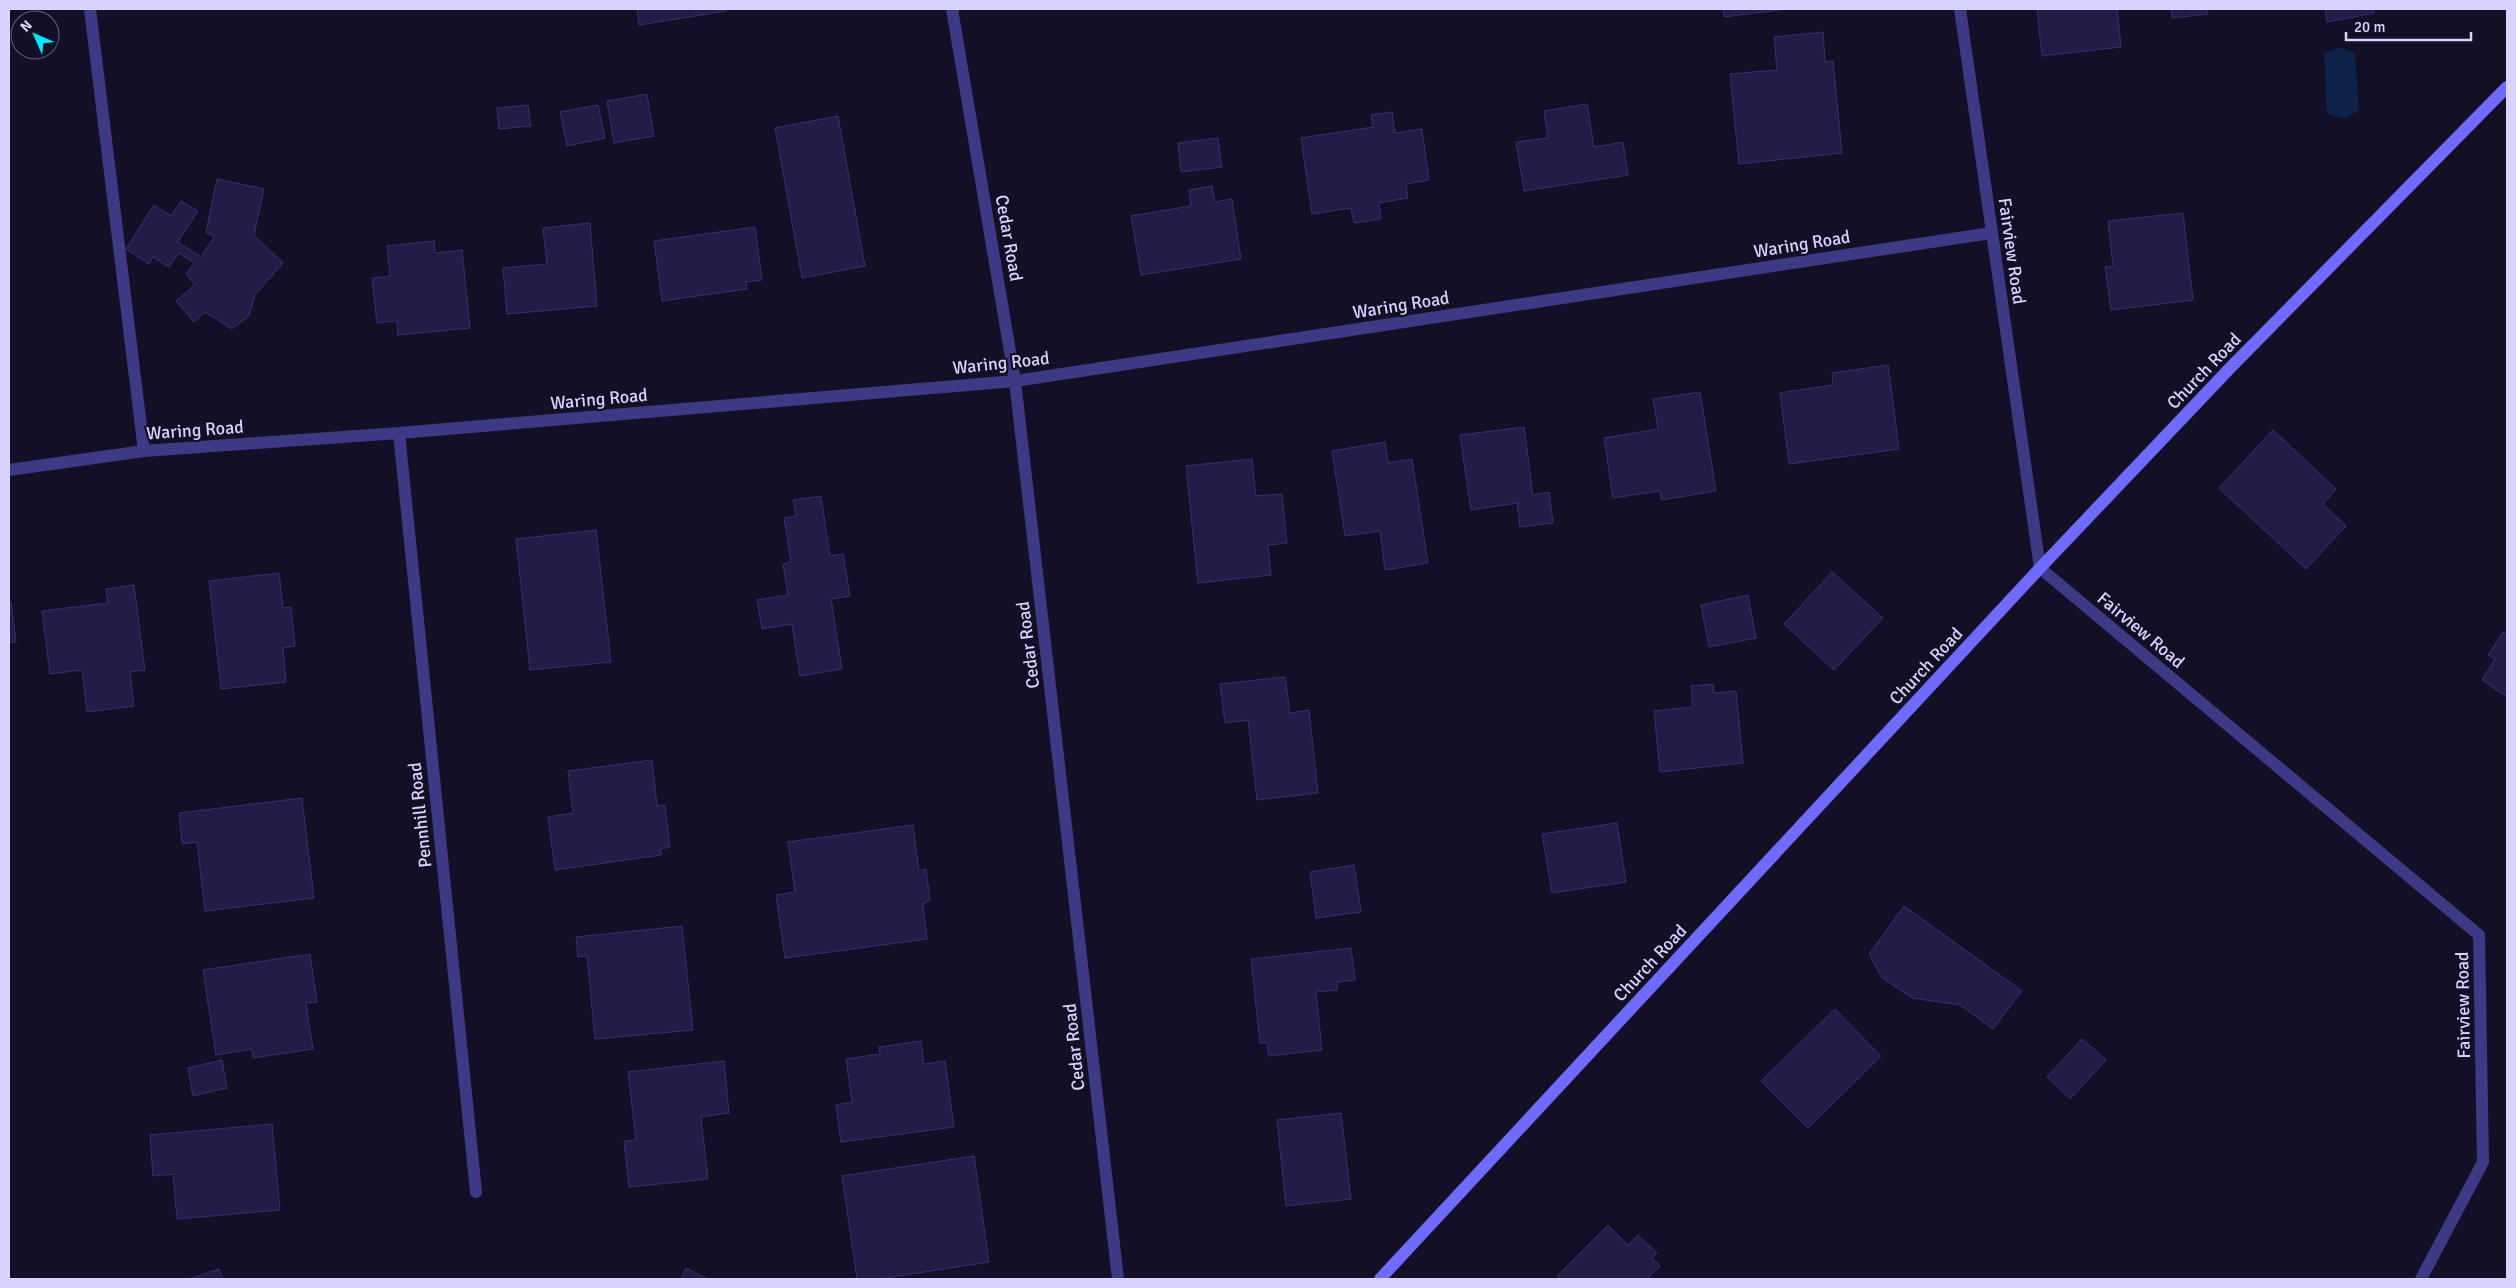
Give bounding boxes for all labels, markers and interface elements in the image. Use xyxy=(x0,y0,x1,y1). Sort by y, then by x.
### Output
north arrow xyxy=(10,10,60,60)
scale bar xyxy=(2346,10,2471,42)
text: N xyxy=(17,17,36,36)
text: 20 m xyxy=(2354,18,2385,36)
street label: Cedar Road xyxy=(991,193,1027,283)
street label: Fairview Road xyxy=(1994,196,2030,306)
street label: Waring Road xyxy=(1752,226,1852,262)
street label: Waring Road xyxy=(1351,287,1451,323)
street label: Church Road xyxy=(2162,328,2246,414)
street label: Waring Road xyxy=(951,347,1051,379)
street label: Waring Road xyxy=(550,384,648,414)
street label: Waring Road xyxy=(146,416,244,444)
street label: Fairview Road xyxy=(2093,587,2189,673)
street label: Cedar Road xyxy=(1012,600,1044,690)
street label: Church Road xyxy=(1885,623,1967,709)
street label: Pennhill Road xyxy=(404,761,436,869)
street label: Church Road xyxy=(1609,920,1691,1006)
street label: Fairview Road xyxy=(2451,951,2475,1059)
street label: Cedar Road xyxy=(1058,1002,1090,1092)

